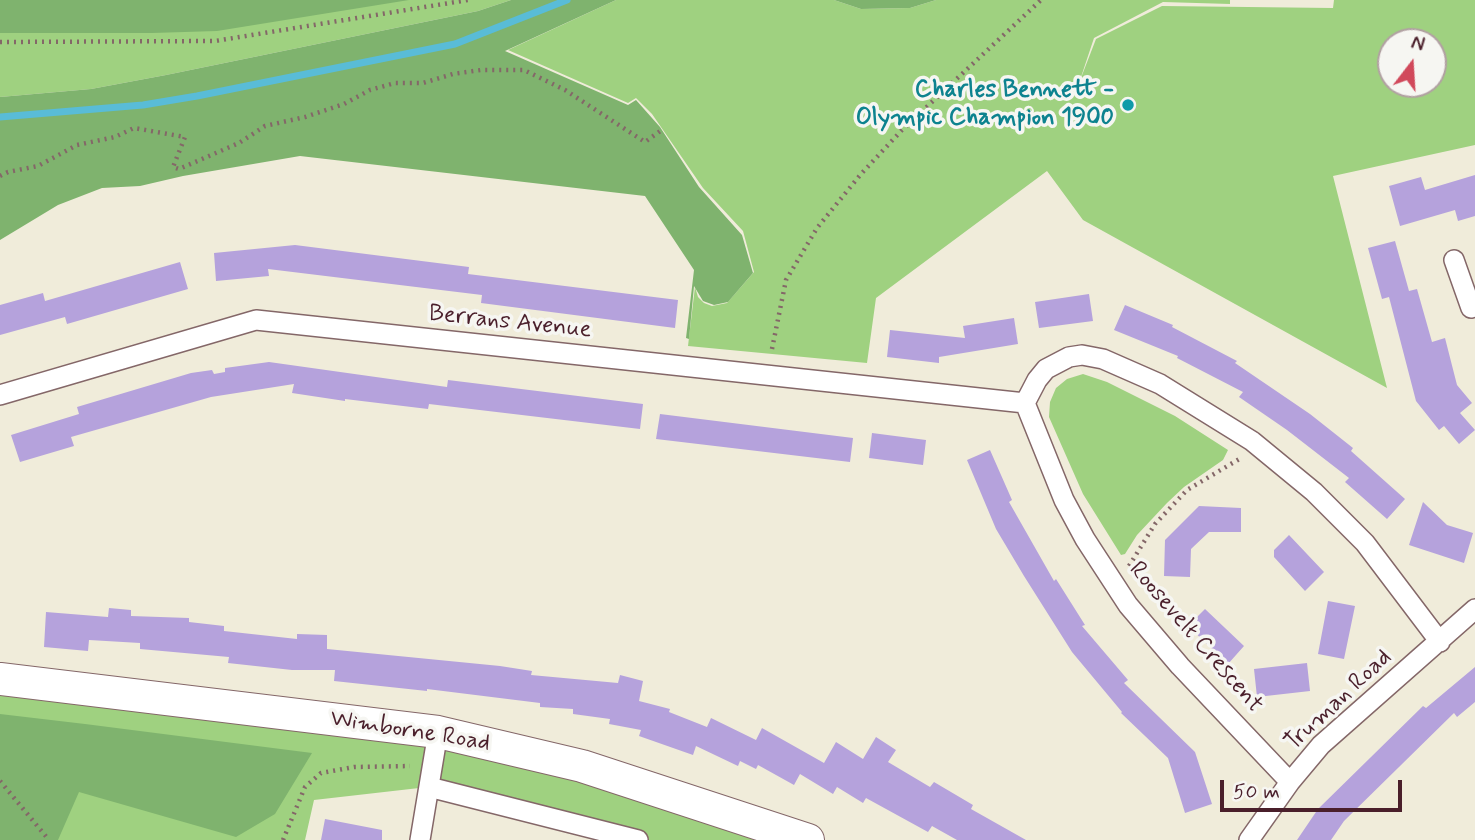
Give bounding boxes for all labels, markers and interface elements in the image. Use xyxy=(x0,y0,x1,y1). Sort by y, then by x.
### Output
north arrow xyxy=(1377,28,1447,98)
text: N xyxy=(1408,31,1427,58)
place label: Charles Bennett - Olympic Champion 1900 xyxy=(856,77,1114,133)
marker: Charles Bennett - Olympic Champion 1900 xyxy=(1120,97,1136,113)
street label: Berrans Avenue xyxy=(427,300,593,346)
street label: Roosevelt Crescent xyxy=(1122,557,1268,719)
street label: Truman Road xyxy=(1279,644,1399,758)
street label: Wimborne Road xyxy=(328,705,492,759)
scale bar xyxy=(1223,766,1405,810)
text: 50 m xyxy=(1233,778,1280,806)

